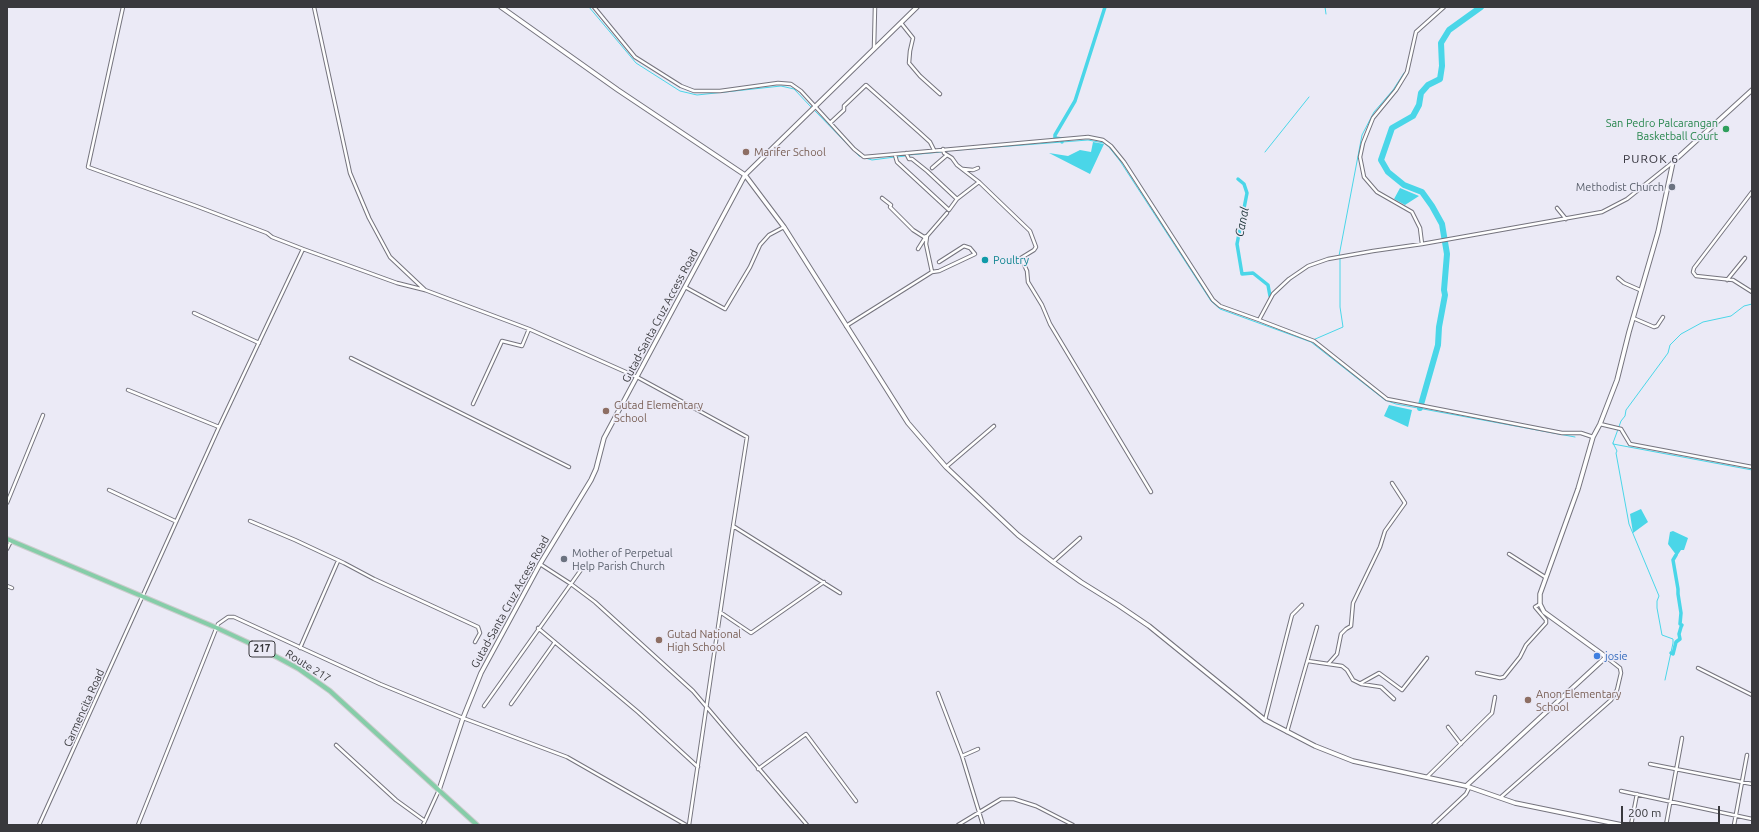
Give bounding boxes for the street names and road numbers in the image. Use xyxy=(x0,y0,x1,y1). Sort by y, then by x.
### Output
street label: Gutad-Santa Cruz Access Road xyxy=(619,247,701,385)
street label: Gutad-Santa Cruz Access Road xyxy=(468,534,552,670)
road number: 217 xyxy=(249,641,275,657)
street label: Route 217 xyxy=(283,647,333,685)
street label: Carmencita Road xyxy=(61,667,107,749)

